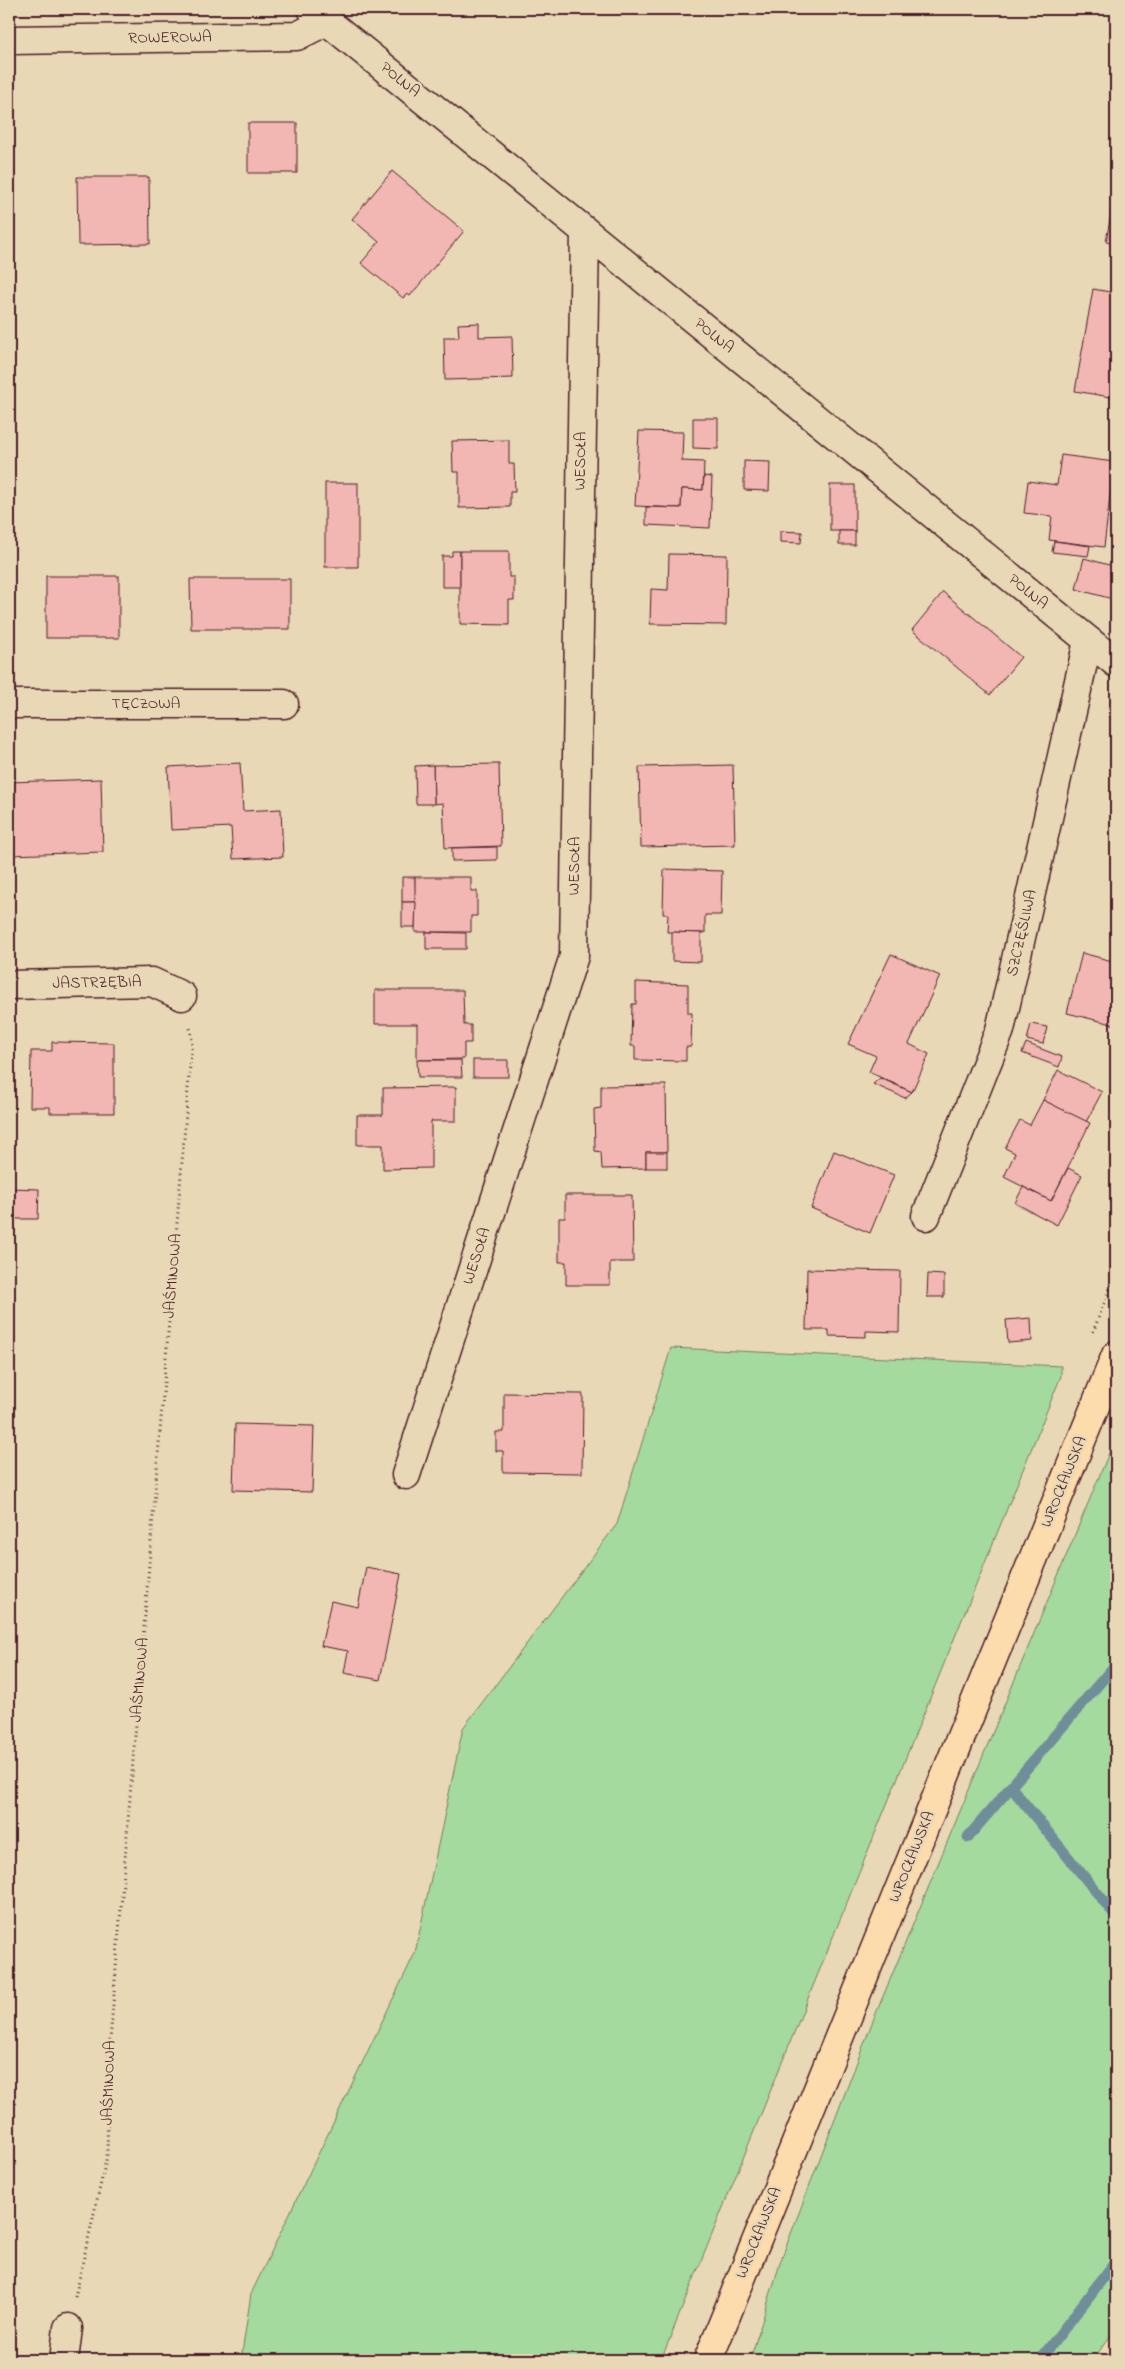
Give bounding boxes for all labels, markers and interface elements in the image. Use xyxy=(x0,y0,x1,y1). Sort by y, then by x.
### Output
street label: ROWEROWA xyxy=(128,25,212,51)
street label: POLNA xyxy=(375,56,425,104)
street label: POLNA xyxy=(689,312,739,360)
street label: WESOŁA xyxy=(568,431,594,491)
street label: POLNA xyxy=(1003,568,1053,616)
street label: TĘCZOWA xyxy=(112,692,181,716)
street label: WESOŁA xyxy=(562,836,588,896)
street label: SZCZĘŚLIWA xyxy=(1000,887,1044,979)
street label: JASTRZĘBIA xyxy=(52,970,142,996)
street label: WESOŁA xyxy=(457,1224,498,1288)
street label: JAŚMINOWA xyxy=(157,1232,189,1319)
street label: WROCŁAWSKA xyxy=(1035,1433,1093,1531)
street label: JAŚMINOWA xyxy=(124,1636,156,1723)
street label: WROCŁAWSKA xyxy=(883,1808,941,1906)
street label: JAŚMINOWA xyxy=(96,2040,122,2126)
street label: WROCŁAWSKA xyxy=(730,2184,788,2282)

